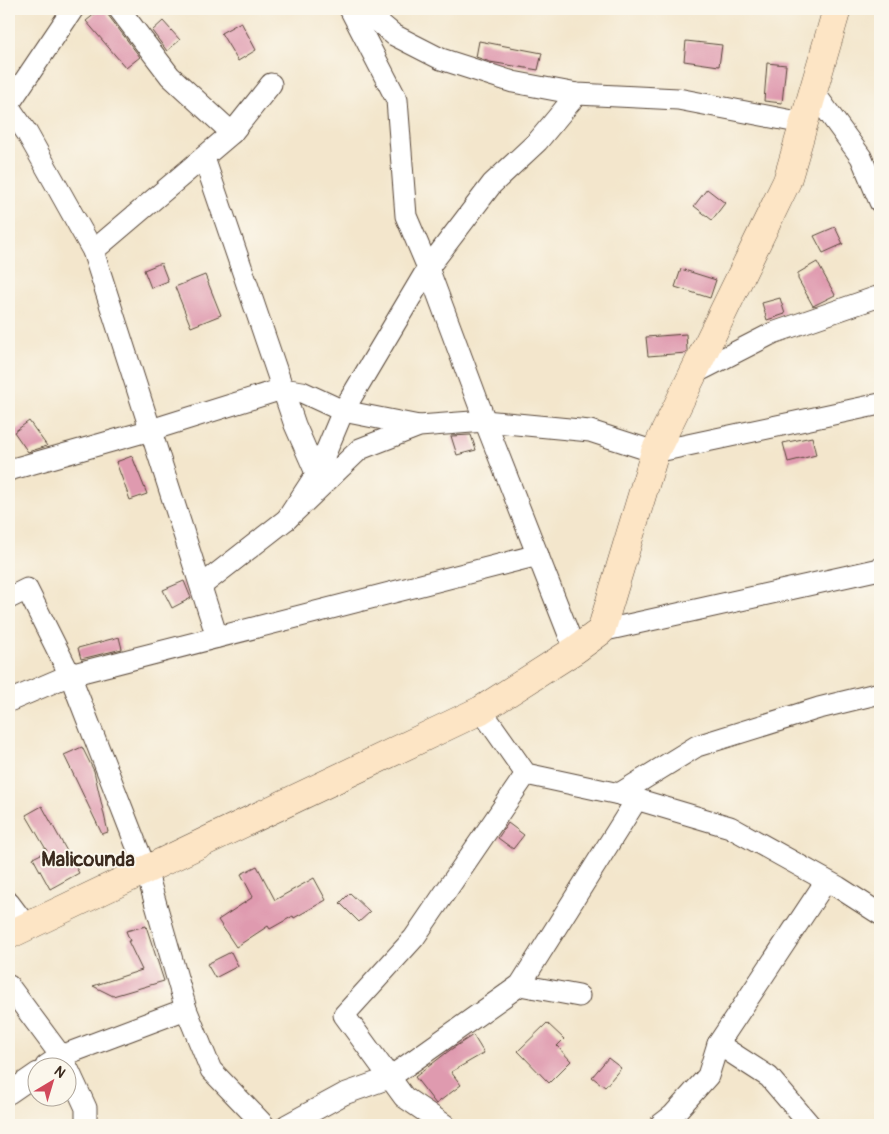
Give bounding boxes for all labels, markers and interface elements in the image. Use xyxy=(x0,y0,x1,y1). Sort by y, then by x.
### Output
district label: Malicounda xyxy=(41,847,135,872)
north arrow xyxy=(28,1056,78,1106)
text: N xyxy=(51,1063,69,1082)

